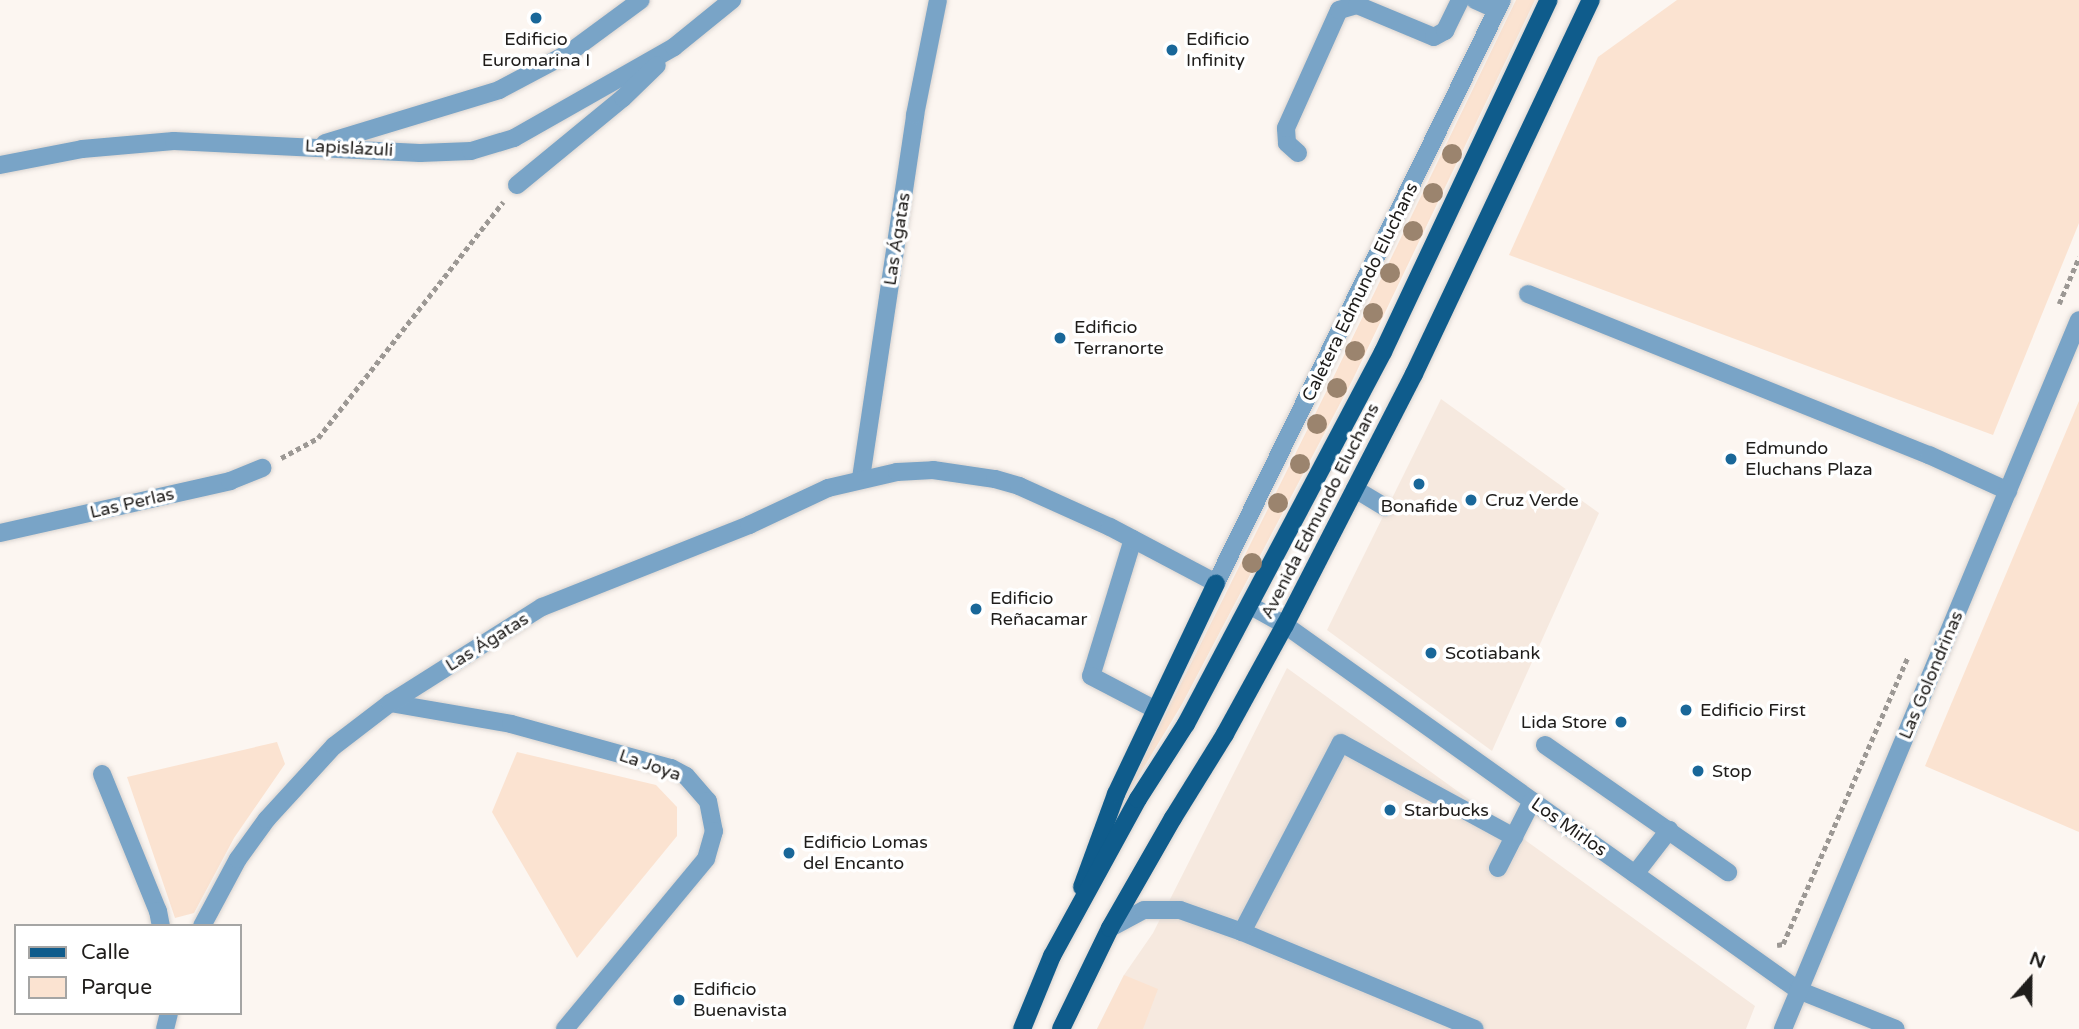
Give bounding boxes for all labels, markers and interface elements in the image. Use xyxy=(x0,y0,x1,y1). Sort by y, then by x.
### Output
marker: Edificio Euromarina I xyxy=(528,10,544,26)
place label: Edificio Euromarina I xyxy=(482,29,590,72)
place label: Edificio Infinity xyxy=(1186,29,1250,72)
marker: Edificio Infinity xyxy=(1164,42,1180,58)
street label: Lapislázuli xyxy=(304,135,394,161)
street label: Caletera Edmundo Eluchans xyxy=(1297,179,1423,405)
street label: Las Ágatas xyxy=(879,191,915,287)
place label: Edificio Terranorte xyxy=(1074,317,1164,360)
marker: Edificio Terranorte xyxy=(1052,330,1068,346)
street label: Avenida Edmundo Eluchans xyxy=(1256,400,1384,622)
place label: Edmundo Eluchans Plaza xyxy=(1745,438,1873,480)
marker: Edmundo Eluchans Plaza xyxy=(1723,451,1739,467)
marker: Bonafide xyxy=(1411,476,1427,492)
street label: Las Perlas xyxy=(88,483,176,523)
place label: Cruz Verde xyxy=(1485,489,1579,511)
marker: Cruz Verde xyxy=(1463,492,1479,508)
place label: Bonafide xyxy=(1380,495,1458,517)
place label: Edificio Reñacamar xyxy=(990,588,1087,630)
marker: Edificio Reñacamar xyxy=(968,601,984,617)
street label: Las Ágatas xyxy=(441,608,533,676)
street label: Las Golondrinas xyxy=(1894,608,1968,742)
place label: Scotiabank xyxy=(1445,642,1540,664)
marker: Scotiabank xyxy=(1423,645,1439,661)
place label: Edificio First xyxy=(1700,699,1806,721)
marker: Edificio First xyxy=(1678,702,1694,718)
place label: Lida Store xyxy=(1521,711,1607,733)
marker: Lida Store xyxy=(1613,714,1629,730)
street label: La Joya xyxy=(616,744,684,786)
place label: Stop xyxy=(1712,760,1752,782)
marker: Stop xyxy=(1690,763,1706,779)
street label: Los Mirlos xyxy=(1527,793,1611,861)
place label: Starbucks xyxy=(1404,799,1489,821)
marker: Starbucks xyxy=(1382,802,1398,818)
place label: Edificio Lomas del Encanto xyxy=(803,832,928,874)
marker: Edificio Lomas del Encanto xyxy=(781,845,797,861)
legend xyxy=(14,924,242,1015)
text: Calle xyxy=(81,940,130,965)
north arrow xyxy=(1995,945,2065,1015)
text: N xyxy=(2026,947,2049,973)
text: Parque xyxy=(81,975,152,1000)
place label: Edificio Buenavista xyxy=(693,979,787,1021)
marker: Edificio Buenavista xyxy=(671,992,687,1008)

